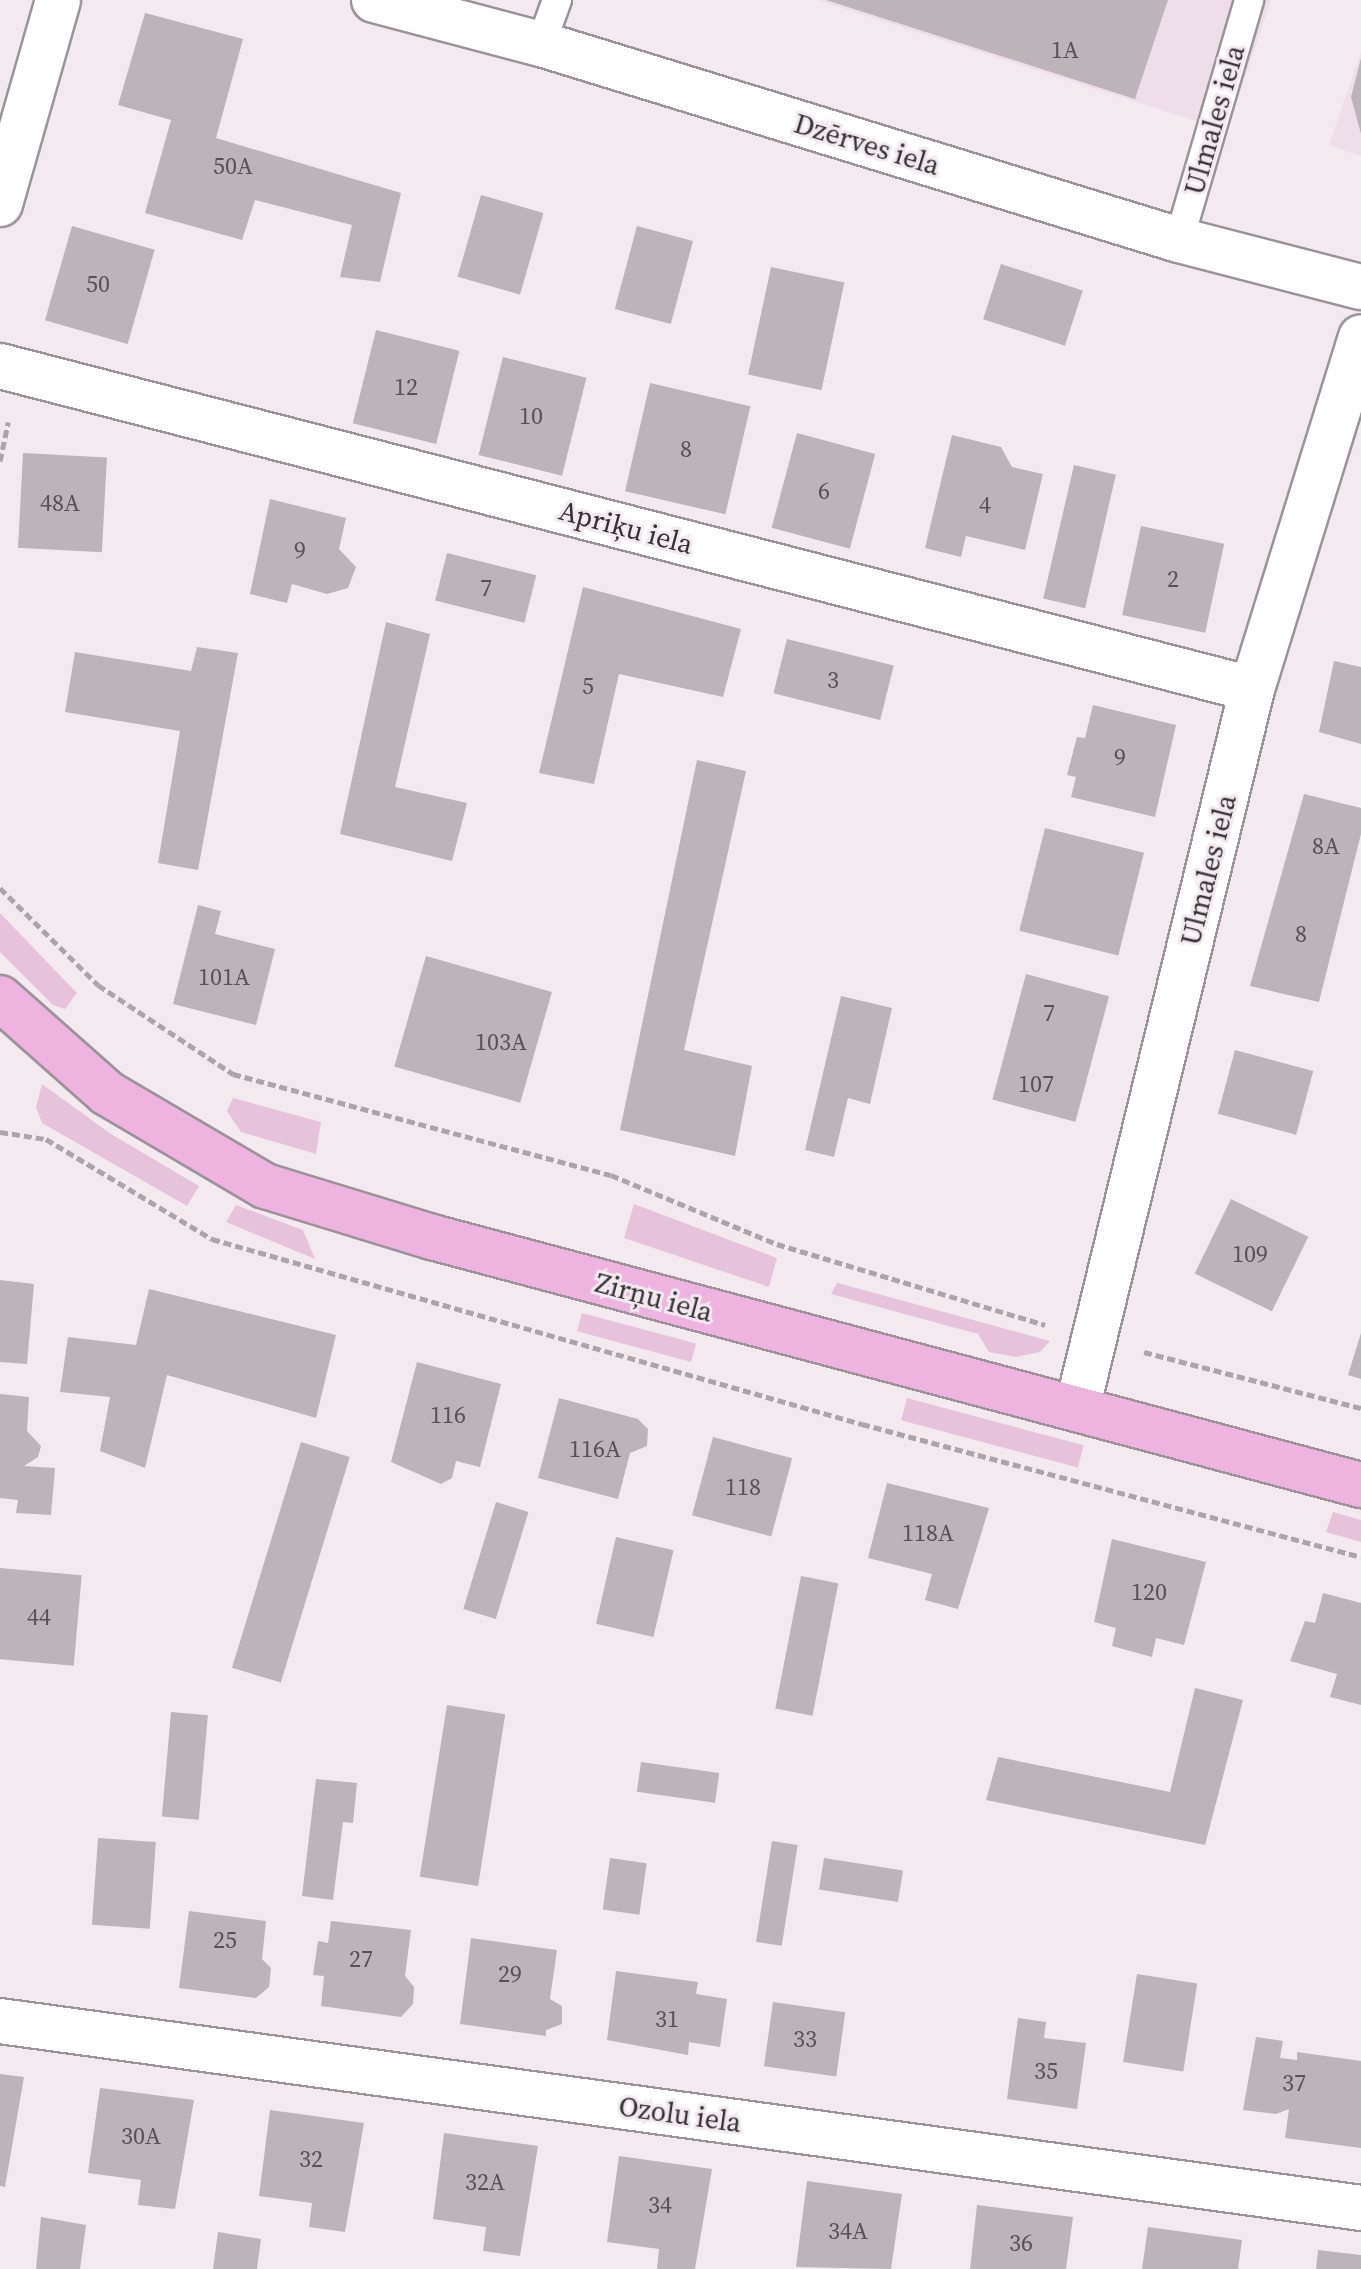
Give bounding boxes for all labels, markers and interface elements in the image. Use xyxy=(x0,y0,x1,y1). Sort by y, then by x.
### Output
house number: 1A xyxy=(1051,36,1079,64)
street label: Ulmales iela xyxy=(1177,41,1251,199)
street label: Dzērves iela xyxy=(790,106,944,182)
house number: 50A xyxy=(213,152,253,180)
house number: 50 xyxy=(86,270,110,298)
house number: 12 xyxy=(394,373,418,401)
house number: 10 xyxy=(519,402,543,430)
house number: 8 xyxy=(680,435,692,463)
house number: 6 xyxy=(818,477,830,505)
house number: 48A xyxy=(40,489,80,517)
house number: 4 xyxy=(979,491,991,519)
street label: Apriķu iela xyxy=(555,493,697,561)
house number: 9 xyxy=(294,536,306,564)
house number: 2 xyxy=(1167,565,1179,593)
house number: 7 xyxy=(480,574,492,602)
house number: 3 xyxy=(827,666,839,694)
house number: 5 xyxy=(582,672,594,700)
house number: 9 xyxy=(1114,743,1126,771)
street label: Ulmales iela xyxy=(1173,791,1243,949)
house number: 8A xyxy=(1312,832,1340,860)
house number: 8 xyxy=(1295,920,1307,948)
house number: 101A xyxy=(198,963,250,991)
house number: 7 xyxy=(1043,999,1055,1027)
house number: 103A xyxy=(475,1028,527,1056)
house number: 107 xyxy=(1018,1070,1054,1098)
house number: 109 xyxy=(1232,1240,1268,1268)
street label: Zirņu iela xyxy=(592,1265,716,1329)
house number: 116 xyxy=(430,1401,466,1429)
house number: 116A xyxy=(569,1435,621,1463)
house number: 118 xyxy=(725,1473,761,1501)
house number: 118A xyxy=(902,1519,954,1547)
house number: 120 xyxy=(1131,1578,1167,1606)
house number: 44 xyxy=(27,1603,51,1631)
house number: 25 xyxy=(213,1926,237,1954)
house number: 27 xyxy=(349,1945,373,1973)
house number: 29 xyxy=(498,1960,522,1988)
house number: 31 xyxy=(655,2005,679,2033)
house number: 33 xyxy=(793,2025,817,2053)
house number: 35 xyxy=(1034,2057,1058,2085)
house number: 37 xyxy=(1282,2069,1306,2097)
street label: Ozolu iela xyxy=(617,2089,743,2139)
house number: 30A xyxy=(121,2122,161,2150)
house number: 32 xyxy=(299,2145,323,2173)
house number: 32A xyxy=(465,2168,505,2196)
house number: 34 xyxy=(648,2191,672,2219)
house number: 34A xyxy=(828,2217,868,2245)
house number: 36 xyxy=(1009,2229,1033,2257)

